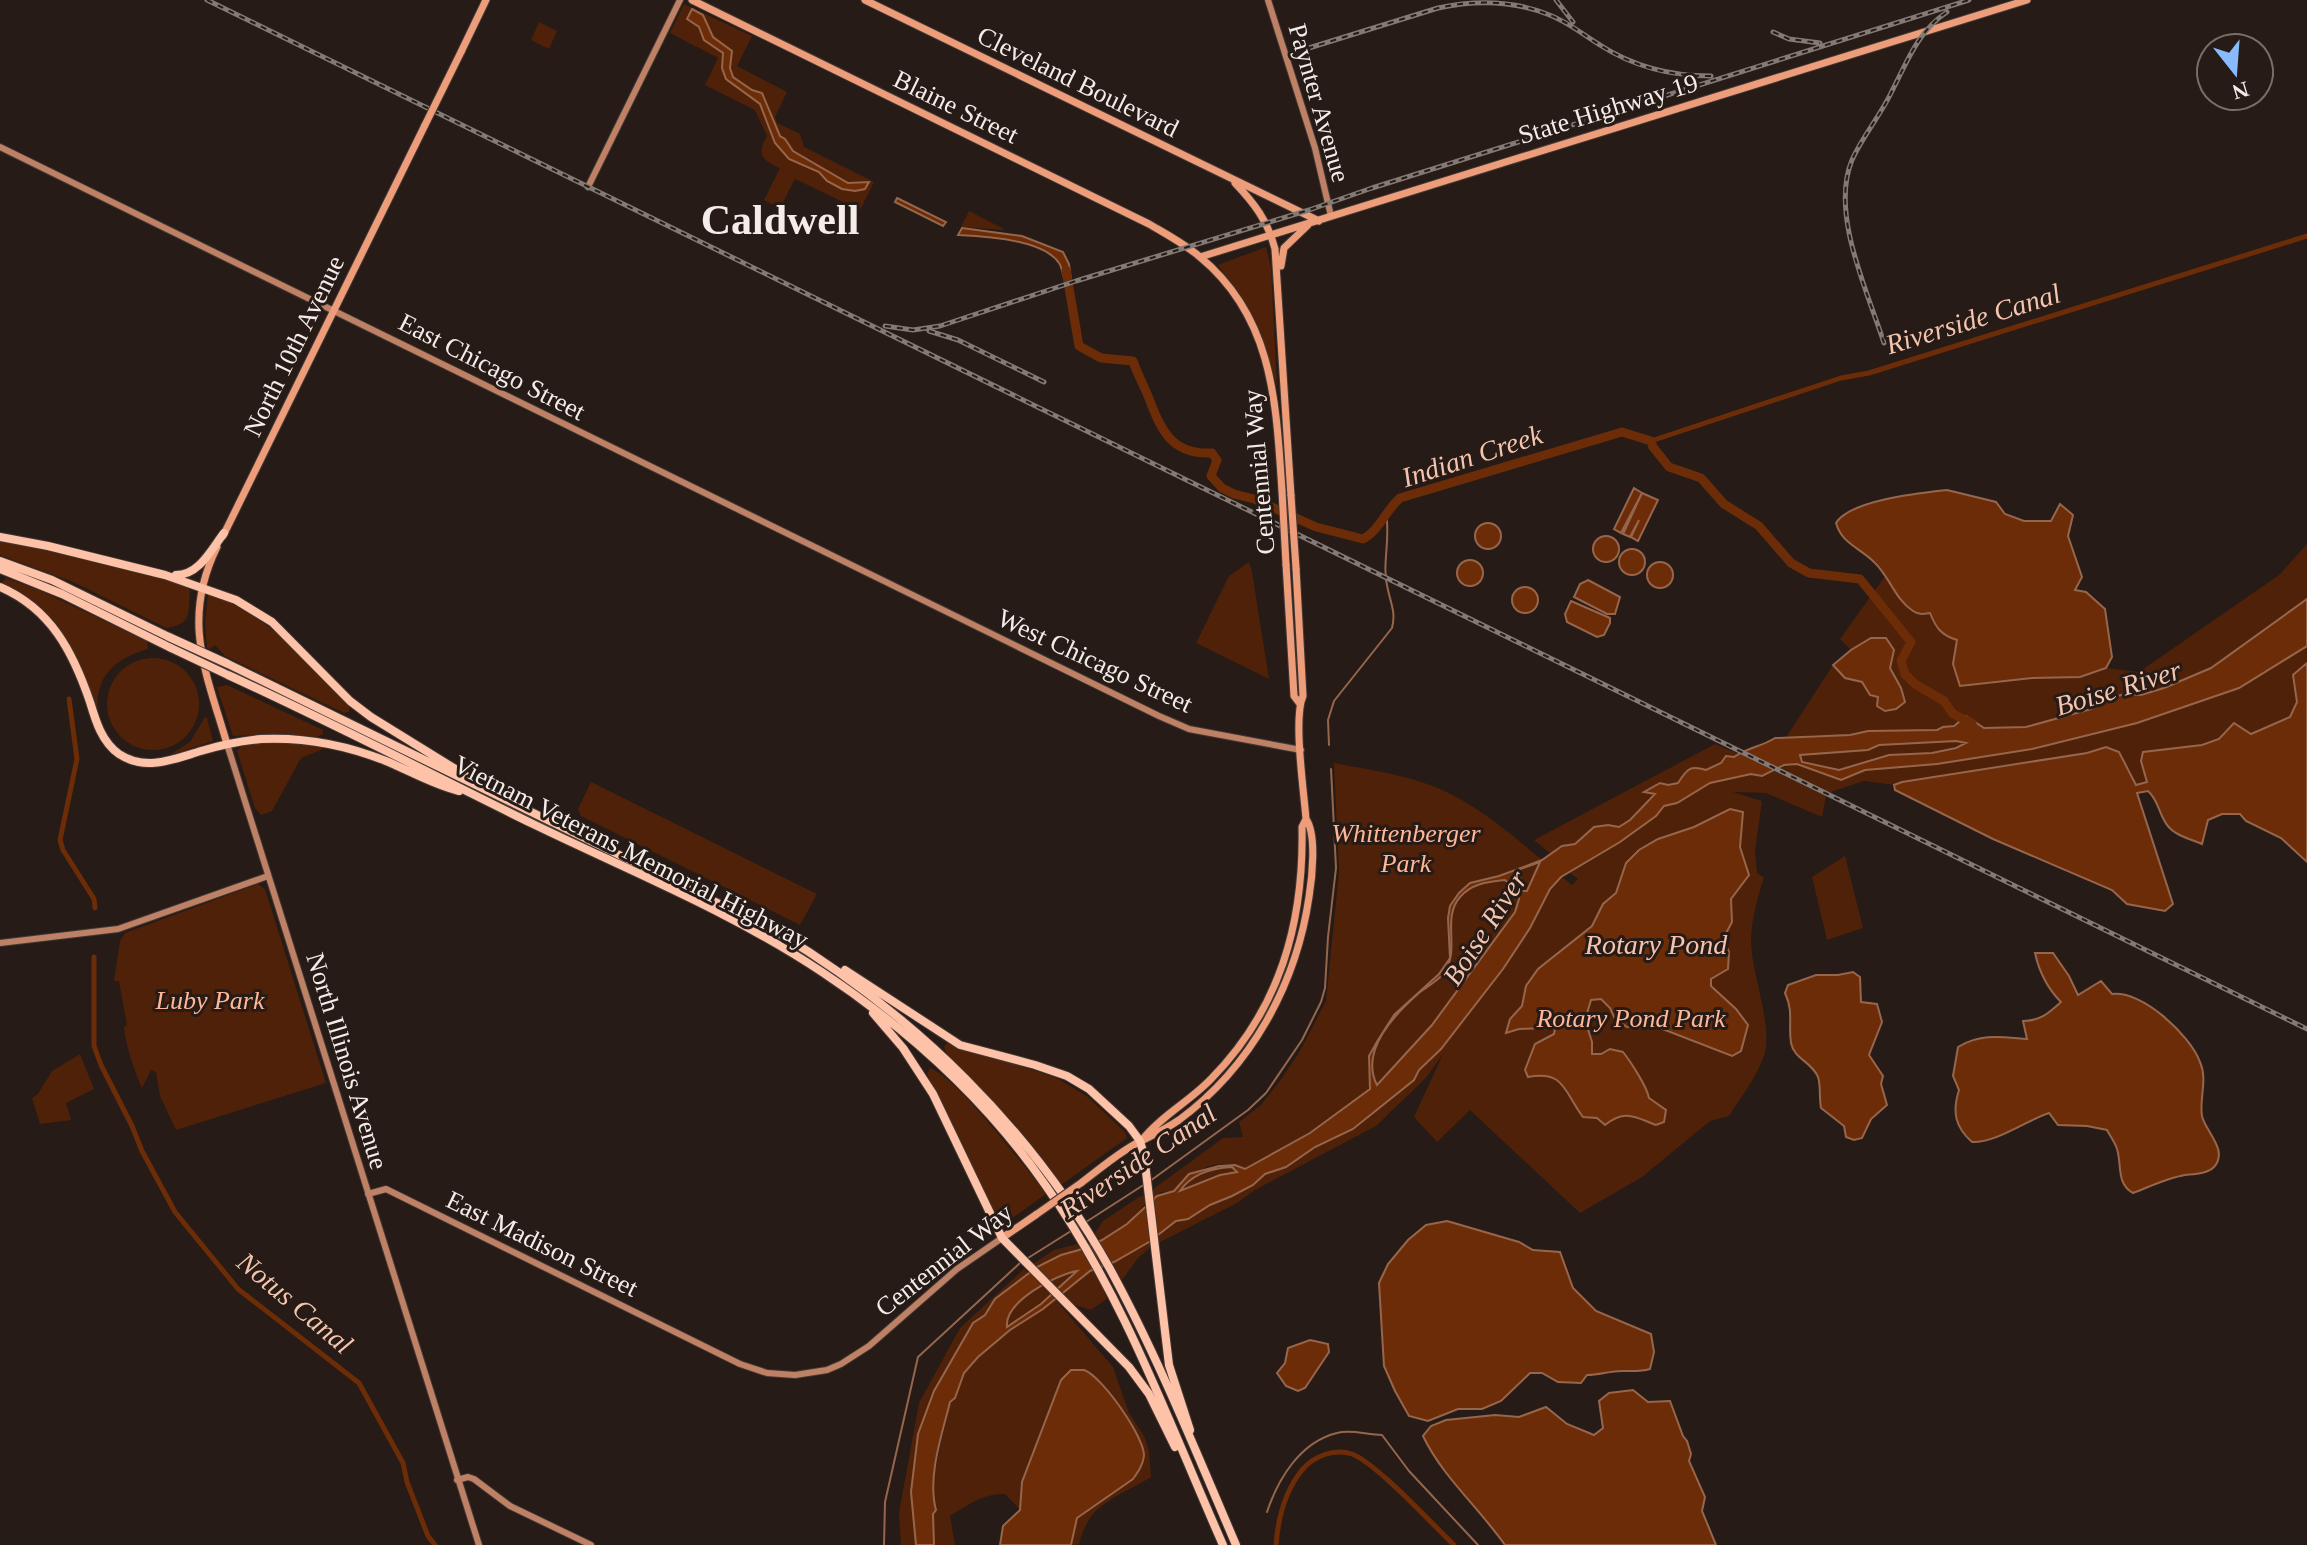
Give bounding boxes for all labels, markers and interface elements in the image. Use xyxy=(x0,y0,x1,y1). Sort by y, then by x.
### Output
street label: Paynter Avenue xyxy=(1283,20,1355,186)
street label: Cleveland Boulevard xyxy=(973,21,1183,143)
north arrow xyxy=(2195,32,2275,112)
street label: Blaine Street xyxy=(889,64,1024,150)
street label: State Highway 19 xyxy=(1515,68,1701,150)
text: N xyxy=(2229,76,2252,105)
district label: Caldwell xyxy=(701,197,859,243)
street label: North 10th Avenue xyxy=(238,251,350,441)
water label: Riverside Canal xyxy=(1881,278,2064,361)
street label: East Chicago Street xyxy=(394,308,591,427)
street label: Centennial Way xyxy=(1237,388,1281,556)
water label: Indian Creek xyxy=(1397,419,1547,494)
street label: West Chicago Street xyxy=(993,603,1198,719)
water label: Boise River xyxy=(2051,654,2185,722)
street label: Vietnam Veterans Memorial Highway xyxy=(449,750,813,954)
park label: Whittenberger Park xyxy=(1331,819,1481,878)
water label: Boise River xyxy=(1437,865,1533,991)
water label: Rotary Pond xyxy=(1584,929,1728,960)
street label: North Illinois Avenue xyxy=(300,949,394,1173)
park label: Luby Park xyxy=(154,986,265,1015)
park label: Rotary Pond Park xyxy=(1535,1004,1726,1033)
water label: Riverside Canal xyxy=(1053,1097,1222,1225)
street label: East Madison Street xyxy=(442,1185,643,1303)
street label: Centennial Way xyxy=(870,1198,1018,1322)
water label: Notus Canal xyxy=(230,1245,359,1360)

